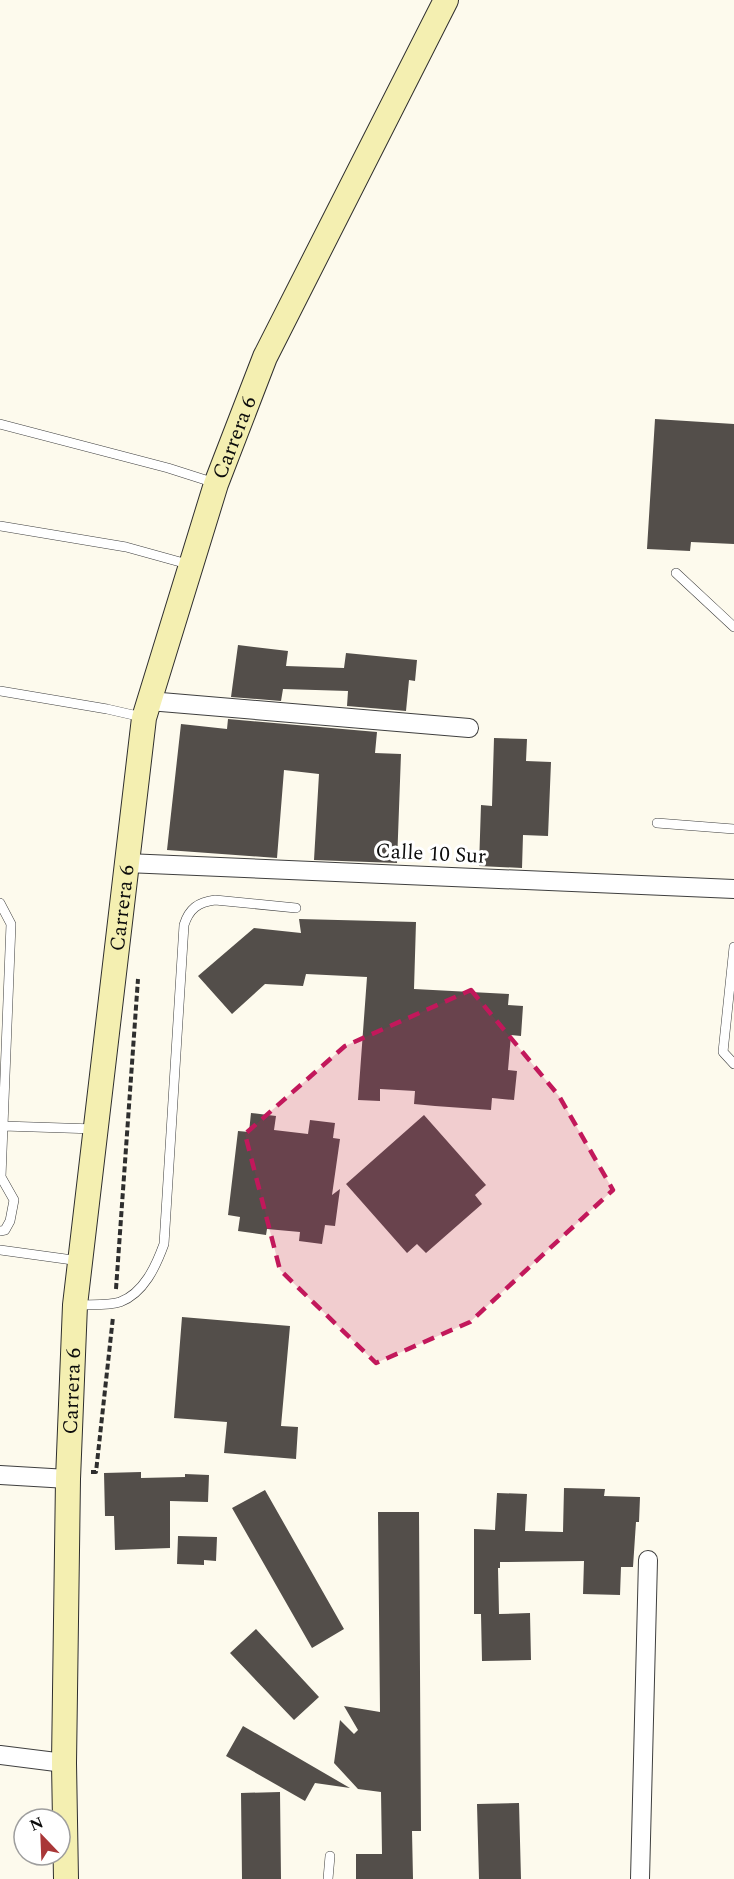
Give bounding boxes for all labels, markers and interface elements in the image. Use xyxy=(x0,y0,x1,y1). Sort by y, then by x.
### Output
street label: Carrera 6 xyxy=(204,391,265,484)
street label: Calle 10 Sur xyxy=(375,835,487,873)
street label: Carrera 6 xyxy=(102,863,144,953)
street label: Carrera 6 xyxy=(55,1347,90,1435)
north arrow xyxy=(12,1807,72,1867)
text: N xyxy=(26,1811,47,1838)

